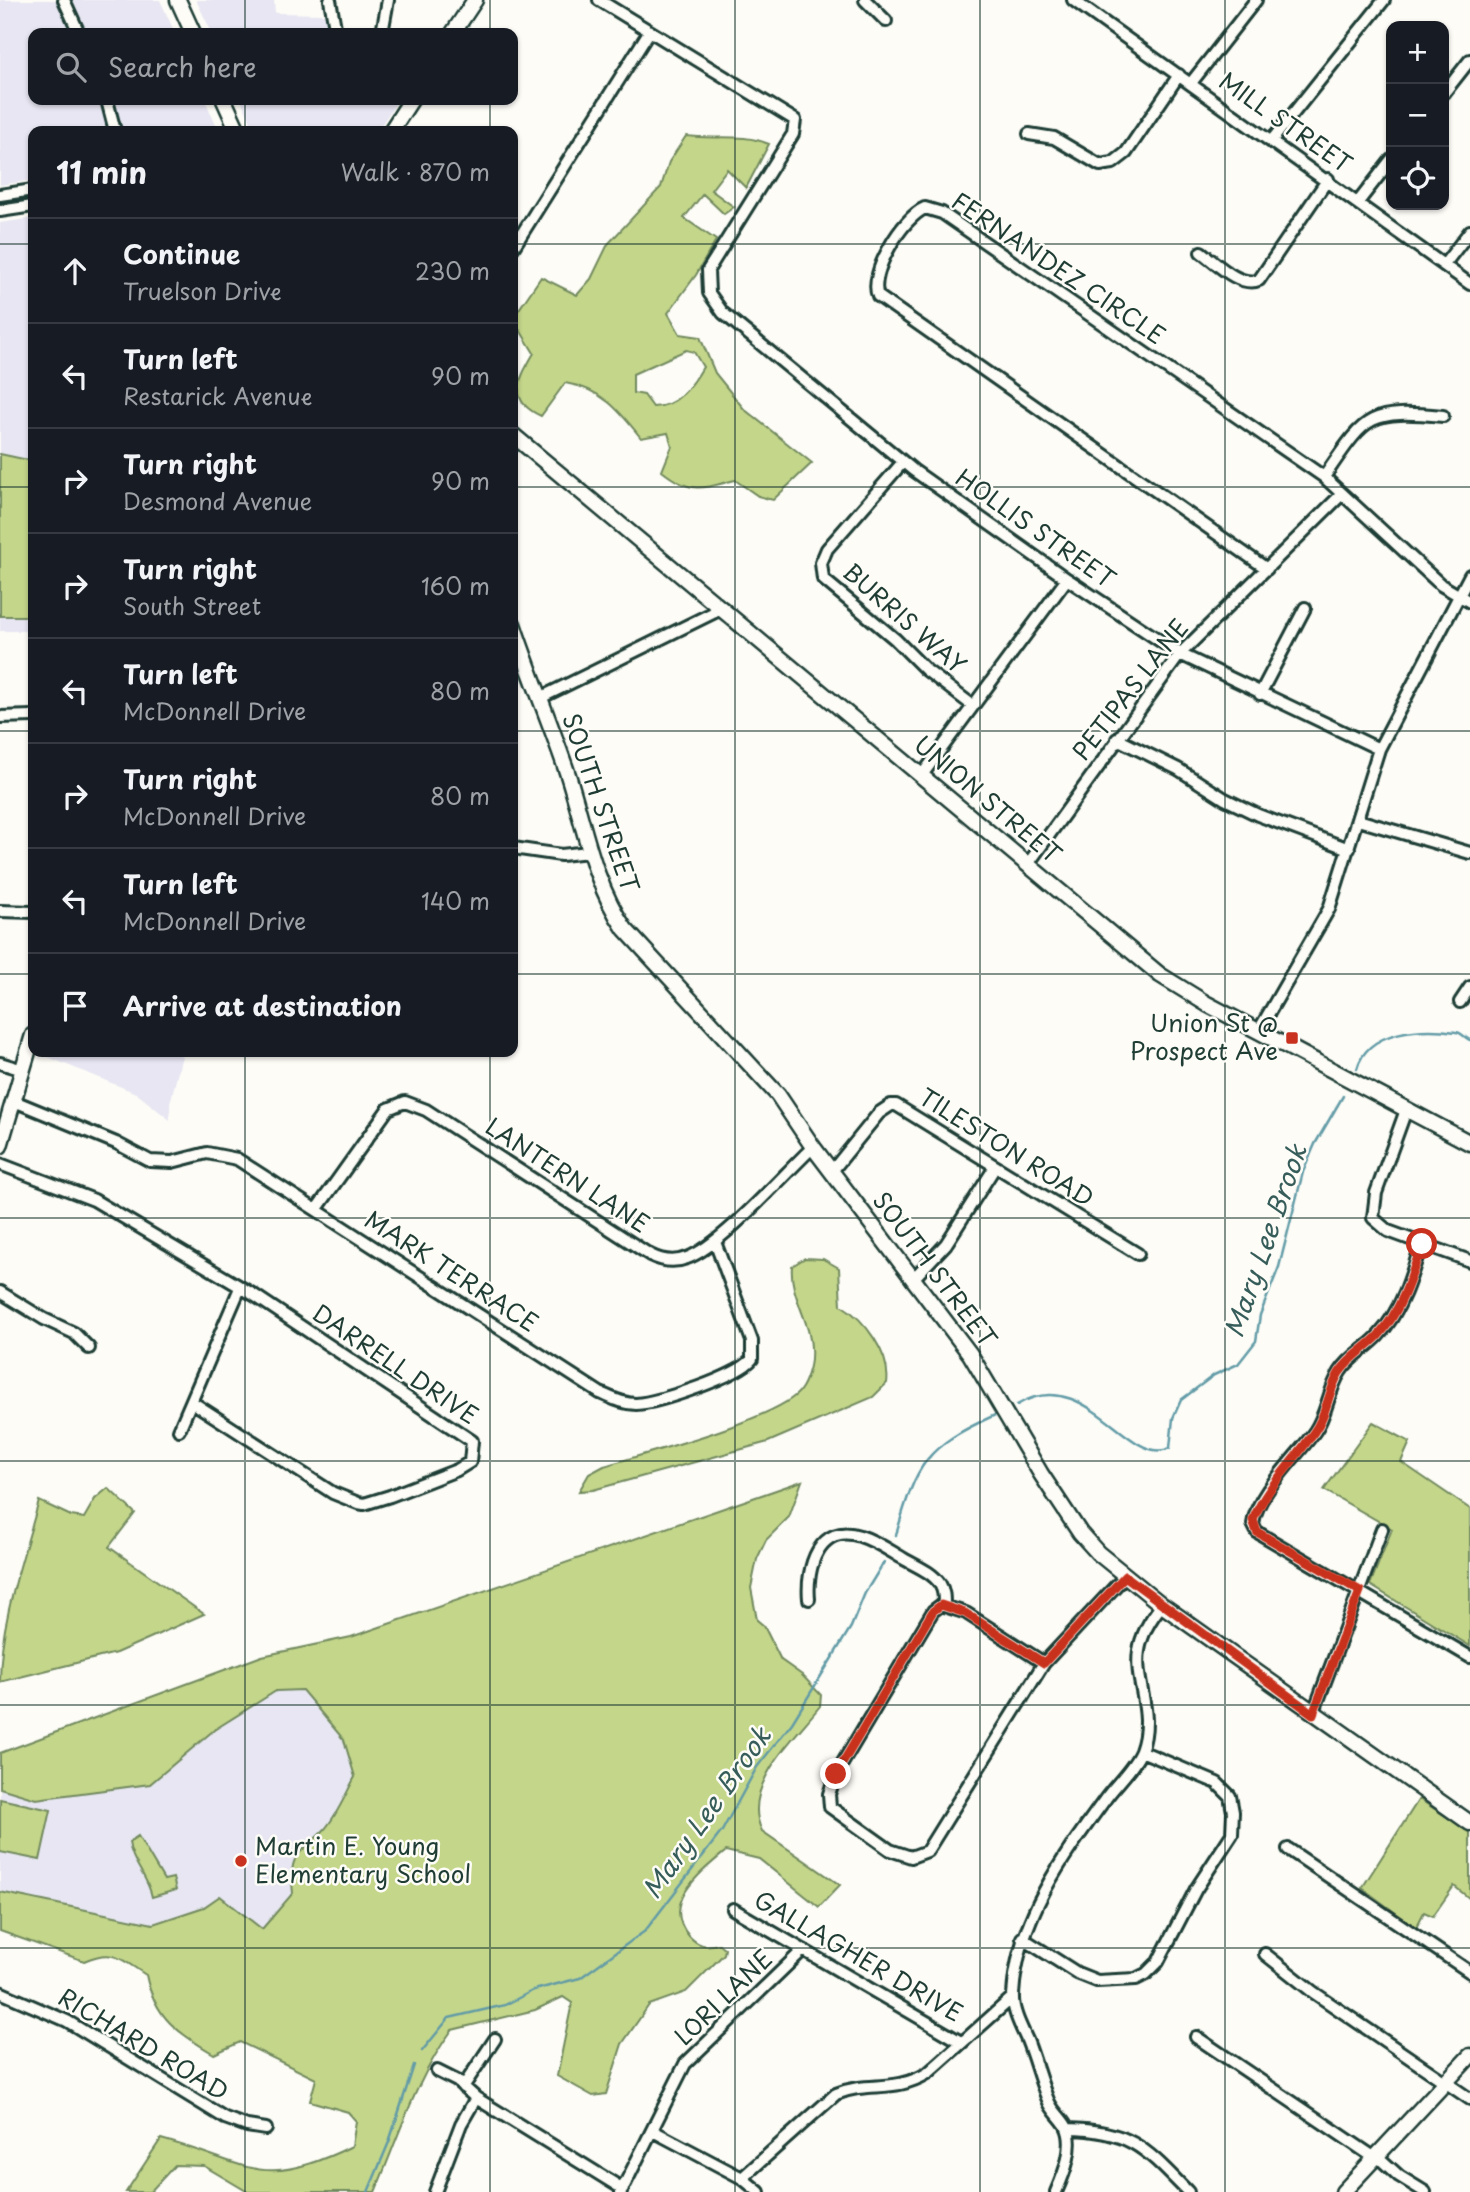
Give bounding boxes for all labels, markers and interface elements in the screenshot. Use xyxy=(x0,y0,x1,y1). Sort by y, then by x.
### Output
map controls xyxy=(1386,21,1449,210)
button: + xyxy=(1386,21,1449,84)
search box xyxy=(28,28,518,105)
text: Search here xyxy=(108,47,257,86)
icon: search xyxy=(52,48,90,86)
street label: MILL STREET xyxy=(1212,62,1360,181)
button: − xyxy=(1386,84,1449,147)
button: locate xyxy=(1386,147,1449,210)
text: 11 min xyxy=(56,149,147,194)
text: Walk · 870 m xyxy=(341,154,490,189)
street label: FERNANDEZ CIRCLE xyxy=(945,182,1173,353)
text: Continue xyxy=(123,234,240,273)
icon: ahead xyxy=(56,252,94,290)
text: 230 m xyxy=(415,253,490,288)
text: Truelson Drive xyxy=(123,273,282,308)
text: Turn left xyxy=(123,339,238,378)
icon: left xyxy=(56,357,94,395)
text: 90 m xyxy=(431,358,490,393)
text: Restarick Avenue xyxy=(123,378,312,413)
text: Turn right xyxy=(123,444,257,483)
street label: HOLLIS STREET xyxy=(949,459,1124,596)
icon: right xyxy=(56,462,94,500)
text: 90 m xyxy=(431,463,490,498)
text: Desmond Avenue xyxy=(123,483,312,518)
text: Turn right xyxy=(123,549,257,588)
street label: BURRIS WAY xyxy=(836,554,975,681)
icon: right xyxy=(56,567,94,605)
text: 160 m xyxy=(421,568,490,603)
text: South Street xyxy=(123,588,261,623)
street label: PETIPAS LANE xyxy=(1063,610,1196,767)
text: Turn left xyxy=(123,654,238,693)
icon: left xyxy=(56,672,94,710)
text: 80 m xyxy=(430,673,490,708)
text: McDonnell Drive xyxy=(123,693,306,728)
street label: SOUTH STREET xyxy=(554,708,650,897)
street label: UNION STREET xyxy=(907,726,1070,871)
text: Turn right xyxy=(123,759,257,798)
icon: right xyxy=(56,777,94,815)
text: 80 m xyxy=(430,778,490,813)
text: McDonnell Drive xyxy=(123,798,306,833)
text: Turn left xyxy=(123,864,238,903)
icon: left xyxy=(56,882,94,920)
text: 140 m xyxy=(421,883,490,918)
text: McDonnell Drive xyxy=(123,903,306,938)
text: Arrive at destination xyxy=(123,986,402,1025)
icon: arrive xyxy=(56,987,94,1025)
place label: Union St @ Prospect Ave xyxy=(1130,1004,1278,1068)
marker: Union St @ Prospect Ave xyxy=(1284,1030,1300,1046)
street label: TILESTON ROAD xyxy=(913,1078,1101,1215)
street label: LANTERN LANE xyxy=(479,1108,657,1241)
water label: Mary Lee Brook xyxy=(1213,1138,1316,1342)
street label: SOUTH STREET xyxy=(865,1183,1007,1355)
street label: MARK TERRACE xyxy=(358,1201,546,1340)
route start xyxy=(1406,1228,1437,1259)
street label: DARRELL DRIVE xyxy=(306,1294,486,1432)
water label: Mary Lee Brook xyxy=(632,1718,780,1906)
route end xyxy=(820,1758,851,1789)
place label: Martin E. Young Elementary School xyxy=(255,1827,471,1891)
marker: Martin E. Young Elementary School xyxy=(233,1853,249,1869)
street label: GALLAGHER DRIVE xyxy=(748,1881,970,2030)
street label: LORI LANE xyxy=(665,1940,780,2053)
street label: RICHARD ROAD xyxy=(52,1978,236,2108)

